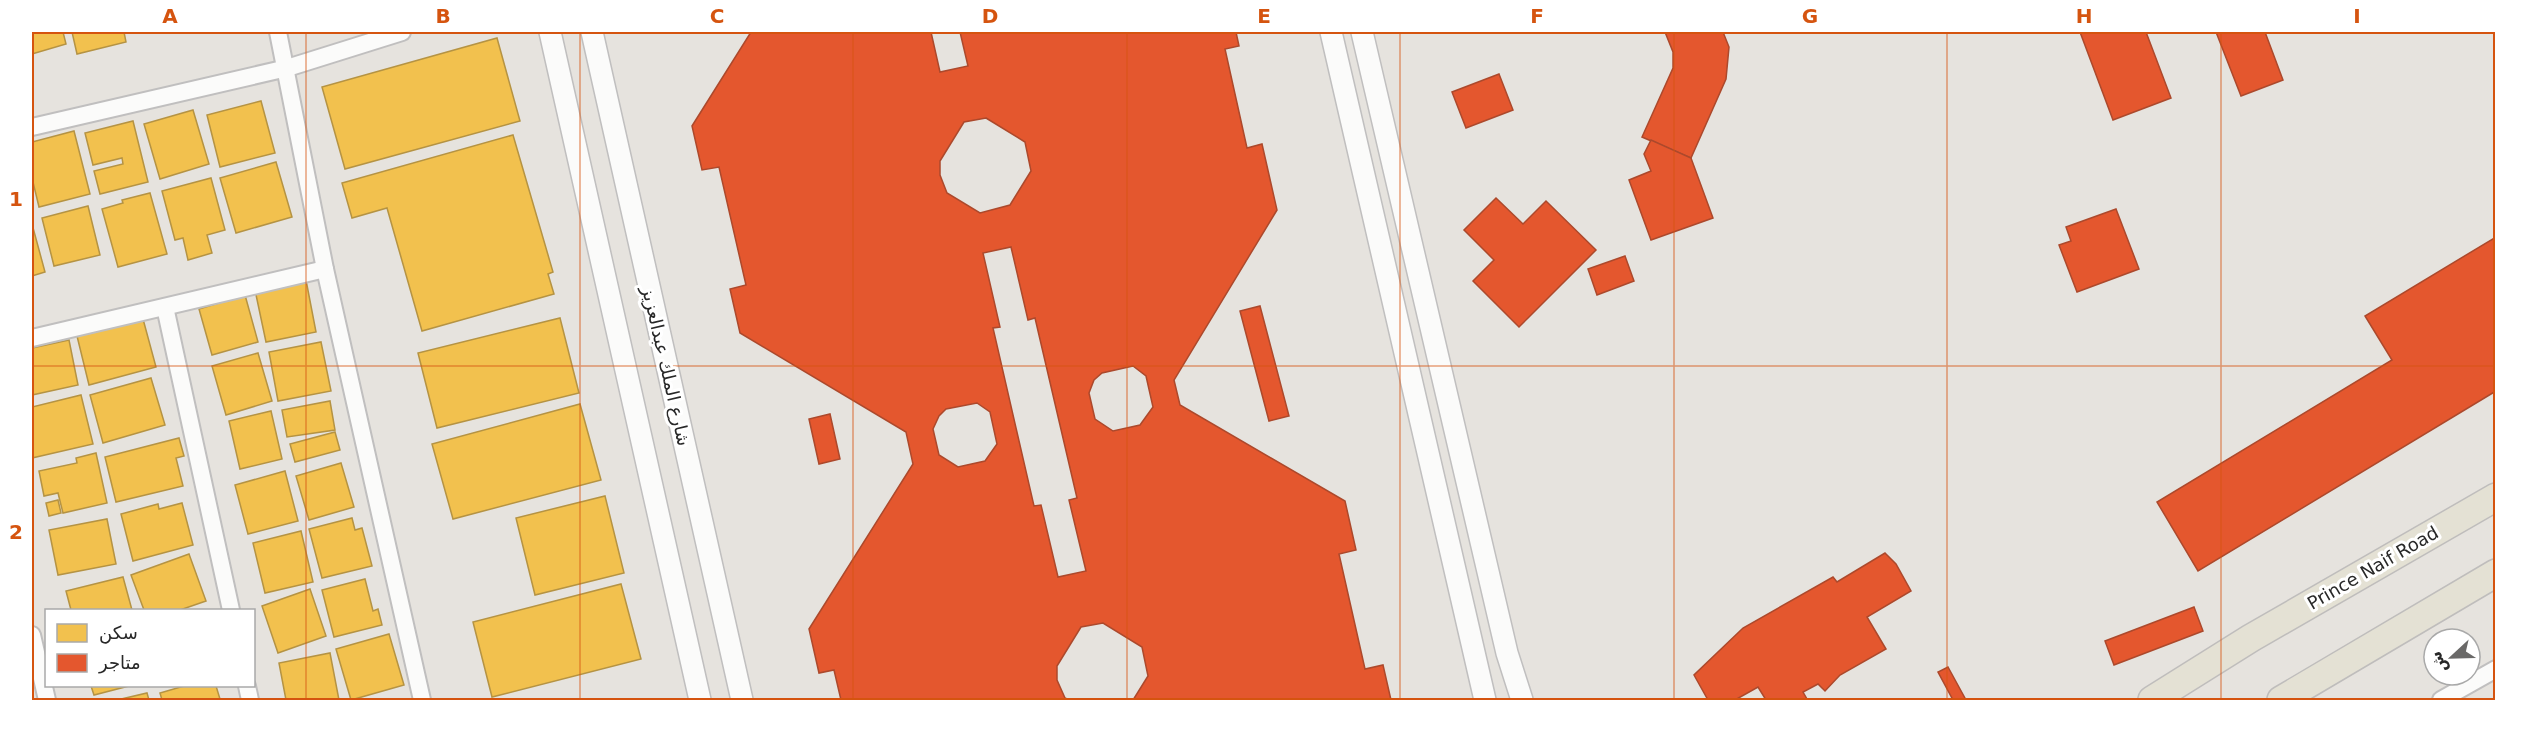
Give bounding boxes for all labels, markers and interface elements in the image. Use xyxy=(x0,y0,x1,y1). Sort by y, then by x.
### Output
text: A xyxy=(162,4,178,28)
text: B xyxy=(435,4,451,28)
text: C xyxy=(710,4,724,28)
text: D xyxy=(982,4,998,28)
text: E xyxy=(1257,4,1271,28)
text: F xyxy=(1530,4,1544,28)
text: G xyxy=(1802,4,1818,28)
text: H xyxy=(2076,4,2092,28)
text: I xyxy=(2353,4,2361,28)
text: 1 xyxy=(9,187,23,211)
street label: شارع الملك عبدالعزيز xyxy=(637,283,695,448)
text: 2 xyxy=(9,520,23,544)
street label: Prince Naif Road xyxy=(2304,522,2442,614)
legend xyxy=(45,609,255,687)
text: سكن xyxy=(99,622,138,644)
north arrow xyxy=(2422,627,2482,687)
text: ش xyxy=(2426,649,2451,676)
text: متاجر xyxy=(98,652,141,674)

